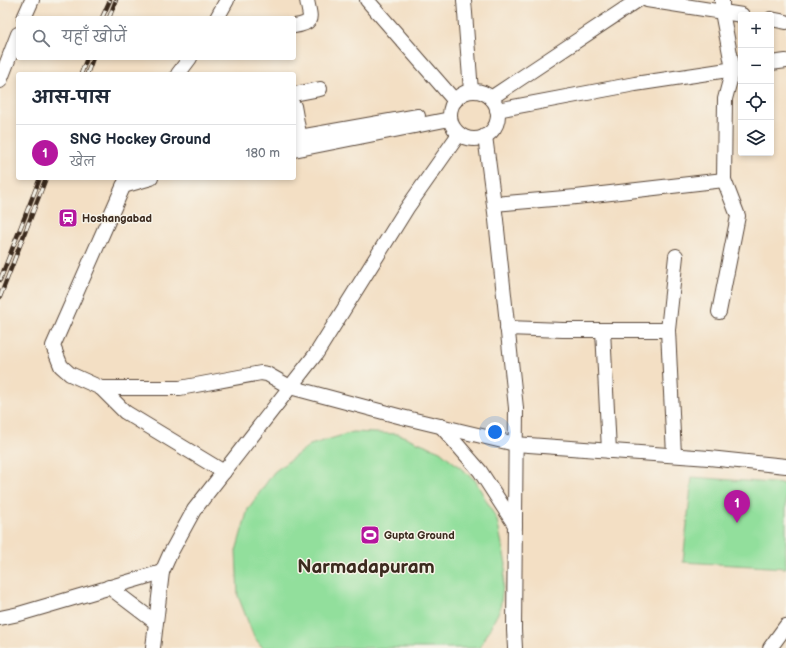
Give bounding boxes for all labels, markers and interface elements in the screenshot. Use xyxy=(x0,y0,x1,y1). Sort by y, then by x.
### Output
map controls xyxy=(738,12,774,156)
button: + xyxy=(738,12,774,48)
search box xyxy=(16,16,296,60)
icon: search xyxy=(30,27,52,49)
text: यहाँ खोजें xyxy=(62,28,127,47)
button: − xyxy=(738,48,774,84)
button: locate xyxy=(738,84,774,120)
text: आस-पास xyxy=(32,88,110,108)
button: layers xyxy=(738,120,774,156)
text: SNG Hockey Ground xyxy=(70,130,211,149)
text: 1 xyxy=(42,145,48,161)
text: 180 m xyxy=(245,145,280,161)
text: खेल xyxy=(70,154,95,170)
station icon: Hoshangabad xyxy=(57,207,79,229)
place label: Hoshangabad xyxy=(82,212,152,225)
your location xyxy=(485,422,505,442)
pin: 1 xyxy=(724,490,750,523)
sports icon: Gupta Ground xyxy=(359,524,381,546)
place label: Gupta Ground xyxy=(384,529,455,542)
district label: Narmadapuram xyxy=(297,556,435,579)

